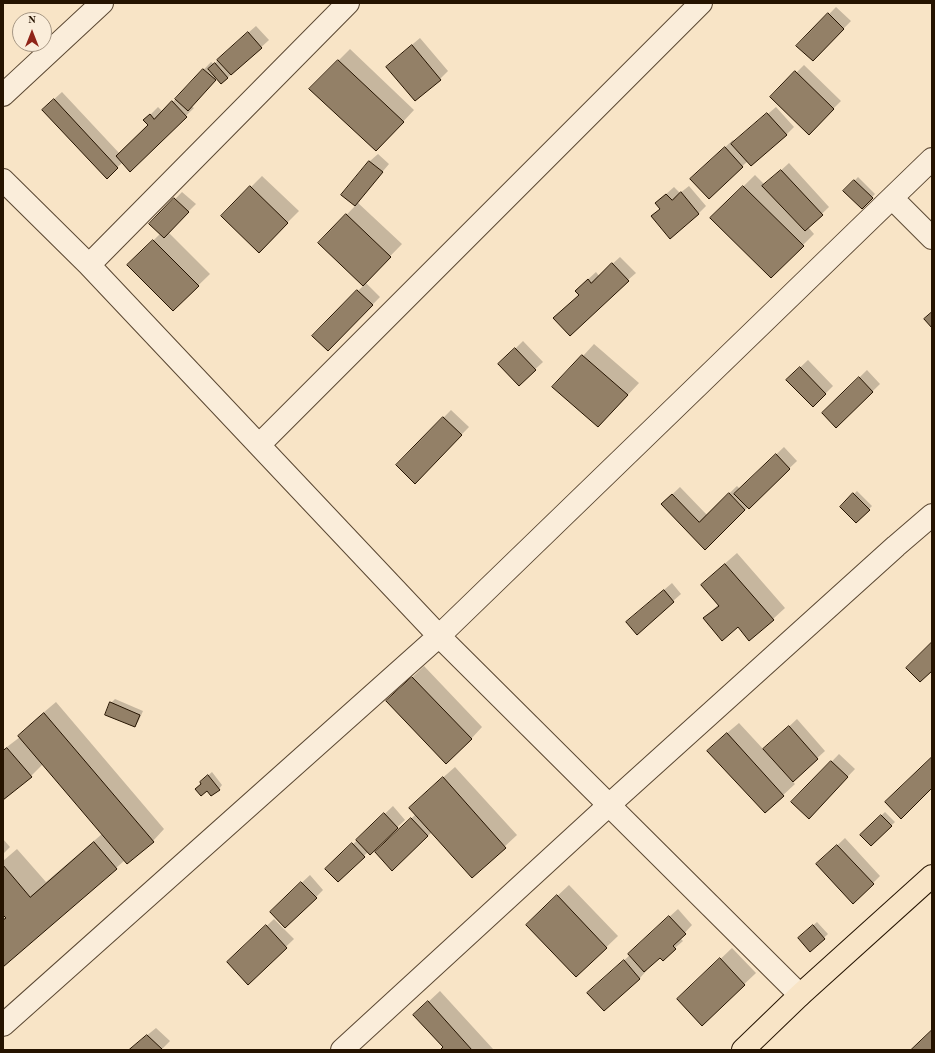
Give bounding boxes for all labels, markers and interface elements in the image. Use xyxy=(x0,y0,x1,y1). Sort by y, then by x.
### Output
north arrow xyxy=(12,12,52,52)
text: N xyxy=(28,15,36,26)

